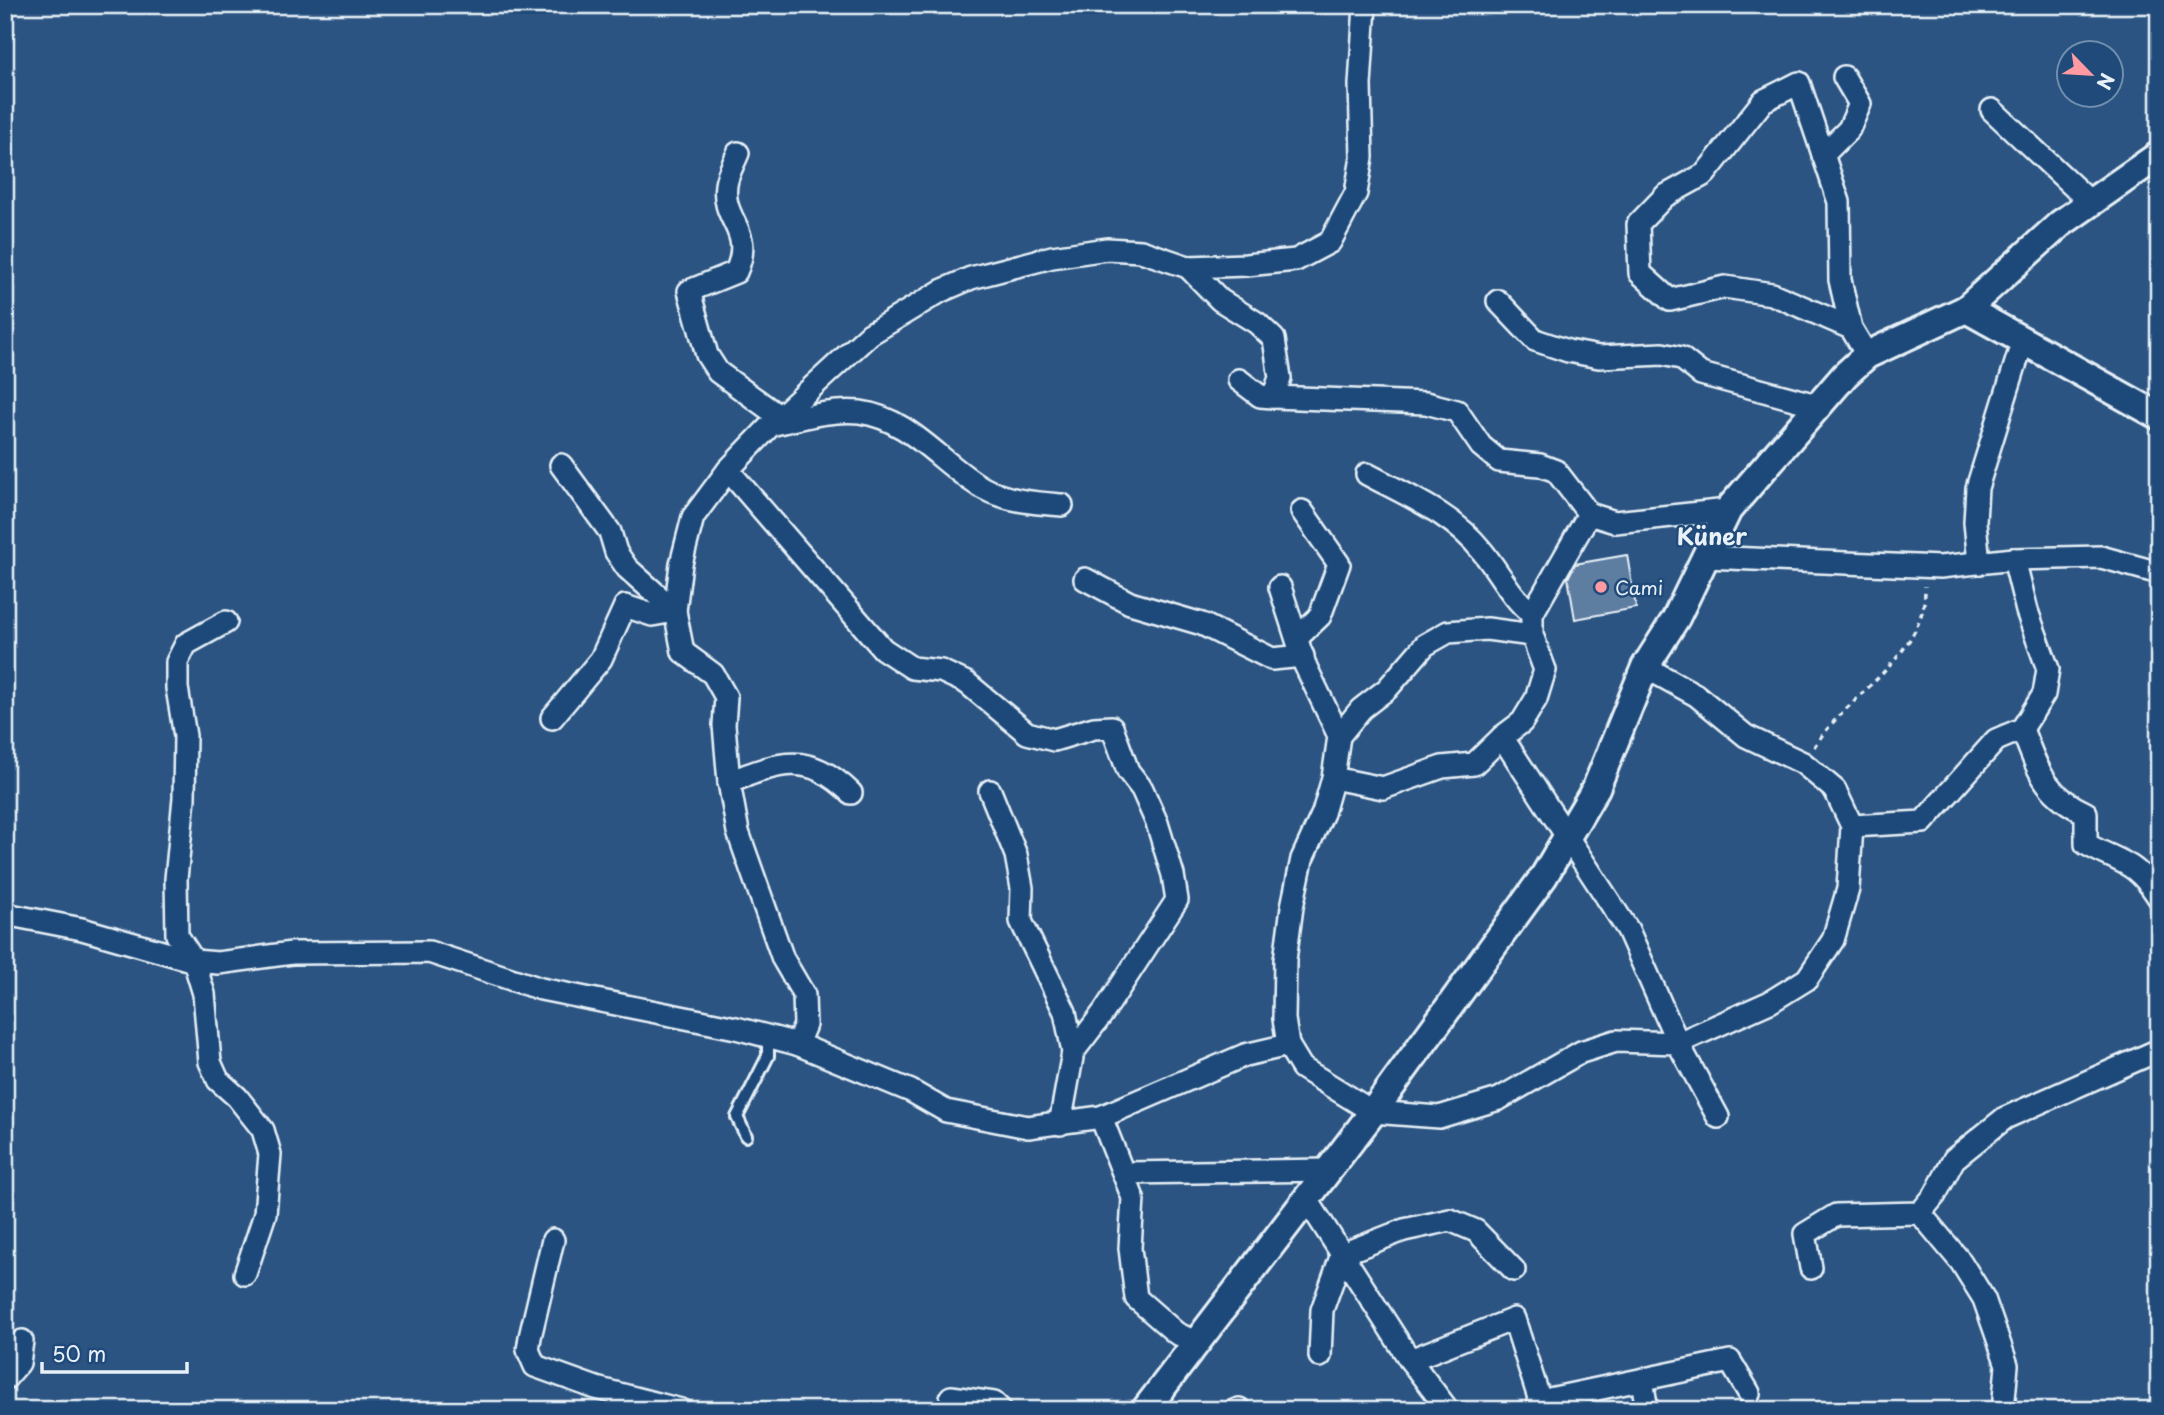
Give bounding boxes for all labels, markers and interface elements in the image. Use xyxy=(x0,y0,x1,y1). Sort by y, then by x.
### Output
north arrow xyxy=(2056,38,2126,108)
text: N xyxy=(2090,69,2122,94)
district label: Küner xyxy=(1677,518,1747,553)
place label: Cami xyxy=(1615,573,1663,601)
marker: Cami xyxy=(1593,579,1609,595)
scale bar xyxy=(42,1331,187,1375)
text: 50 m xyxy=(52,1337,106,1369)

